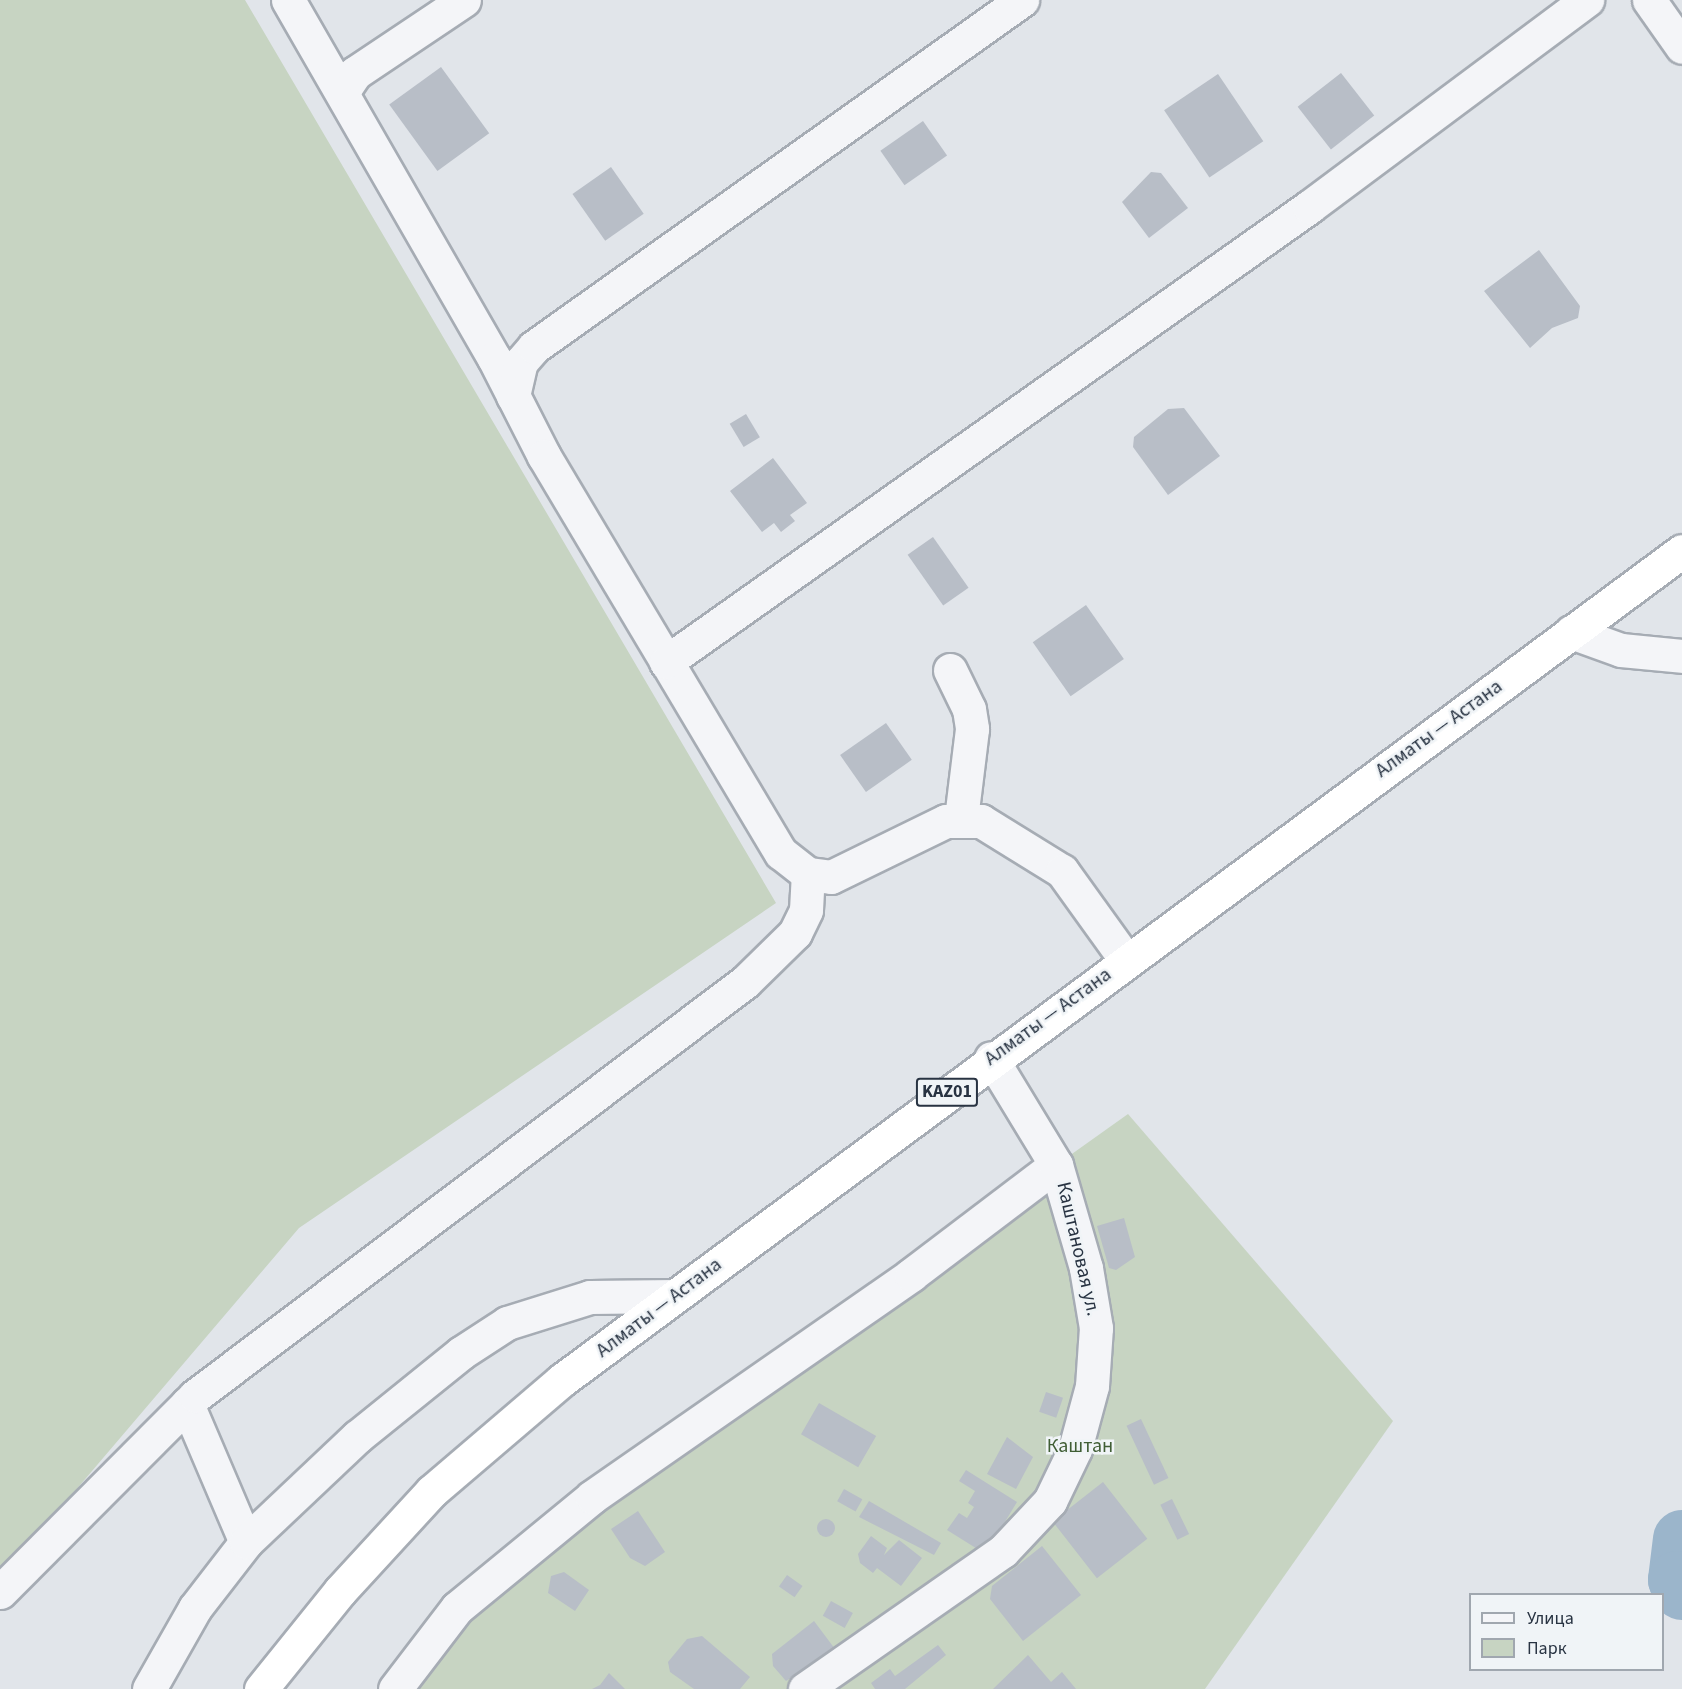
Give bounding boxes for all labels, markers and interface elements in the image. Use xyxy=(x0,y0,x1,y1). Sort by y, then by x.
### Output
street label: Алматы — Астана xyxy=(1371,675,1507,783)
street label: Алматы — Астана xyxy=(980,963,1116,1071)
road number: KАZ01 xyxy=(916,1077,978,1107)
street label: Каштановая ул. xyxy=(1051,1180,1105,1318)
street label: Алматы — Астана xyxy=(591,1253,727,1363)
park label: Каштан xyxy=(1047,1434,1113,1458)
legend xyxy=(1469,1593,1664,1671)
text: Улица xyxy=(1527,1606,1574,1631)
text: Парк xyxy=(1527,1636,1567,1661)

